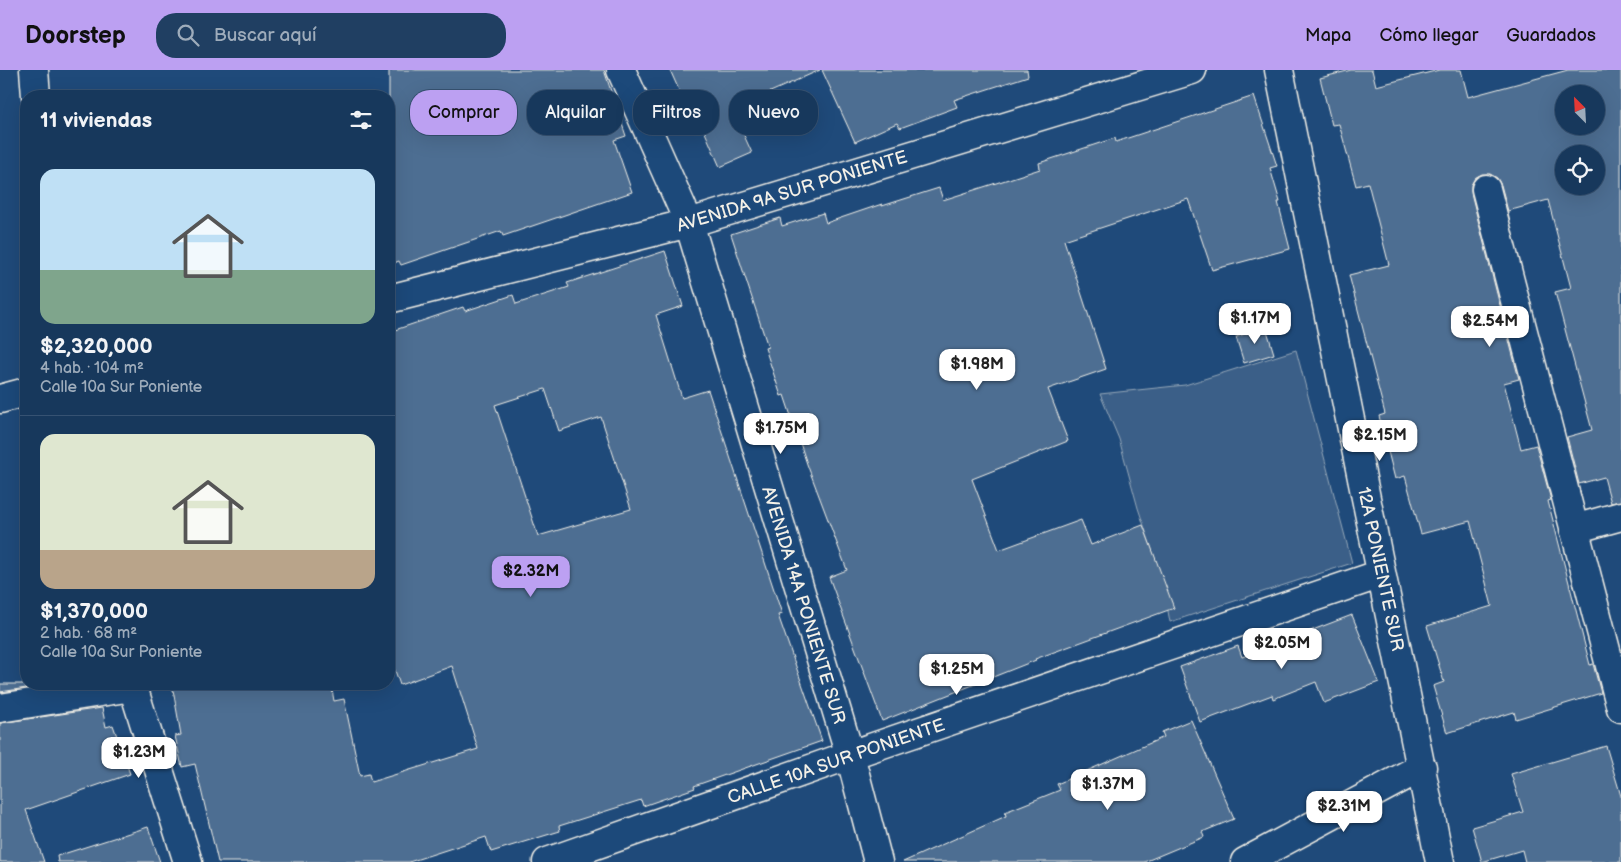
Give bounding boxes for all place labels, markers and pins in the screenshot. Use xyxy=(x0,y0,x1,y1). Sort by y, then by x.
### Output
pin: $1.17M xyxy=(1214,302,1296,345)
pin: $2.54M xyxy=(1449,306,1531,348)
pin: $1.98M xyxy=(936,348,1018,391)
pin: $1.75M xyxy=(740,412,822,455)
pin: $2.15M xyxy=(1339,420,1421,462)
pin: $2.32M xyxy=(490,556,572,598)
pin: $2.05M xyxy=(1241,628,1323,670)
pin: $1.25M xyxy=(916,654,998,696)
pin: $1.23M xyxy=(98,736,180,779)
pin: $1.37M xyxy=(1067,768,1149,811)
pin: $2.31M xyxy=(1303,790,1385,833)

